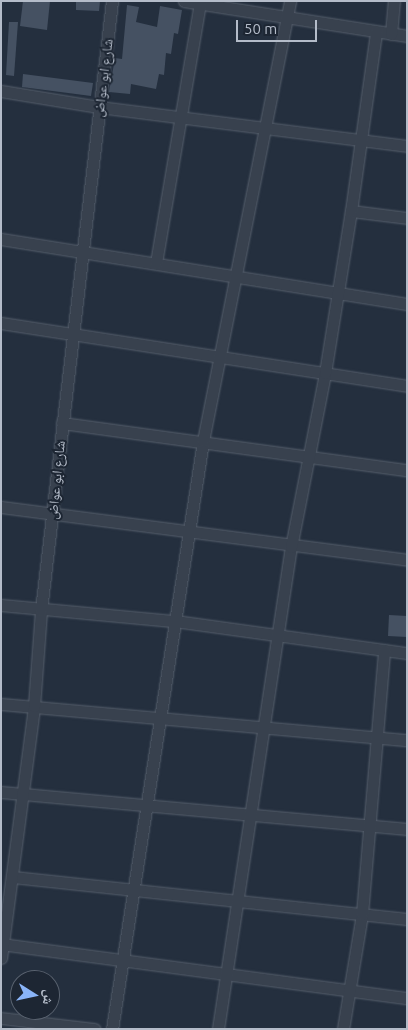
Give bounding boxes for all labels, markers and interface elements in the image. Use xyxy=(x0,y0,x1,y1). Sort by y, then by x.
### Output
scale bar xyxy=(238,10,319,42)
text: 50 m xyxy=(244,20,277,37)
street label: شارع ابو عواض xyxy=(90,38,116,118)
street label: شارع ابو عواض xyxy=(44,440,68,520)
north arrow xyxy=(10,970,60,1020)
text: ش xyxy=(40,989,58,1006)

